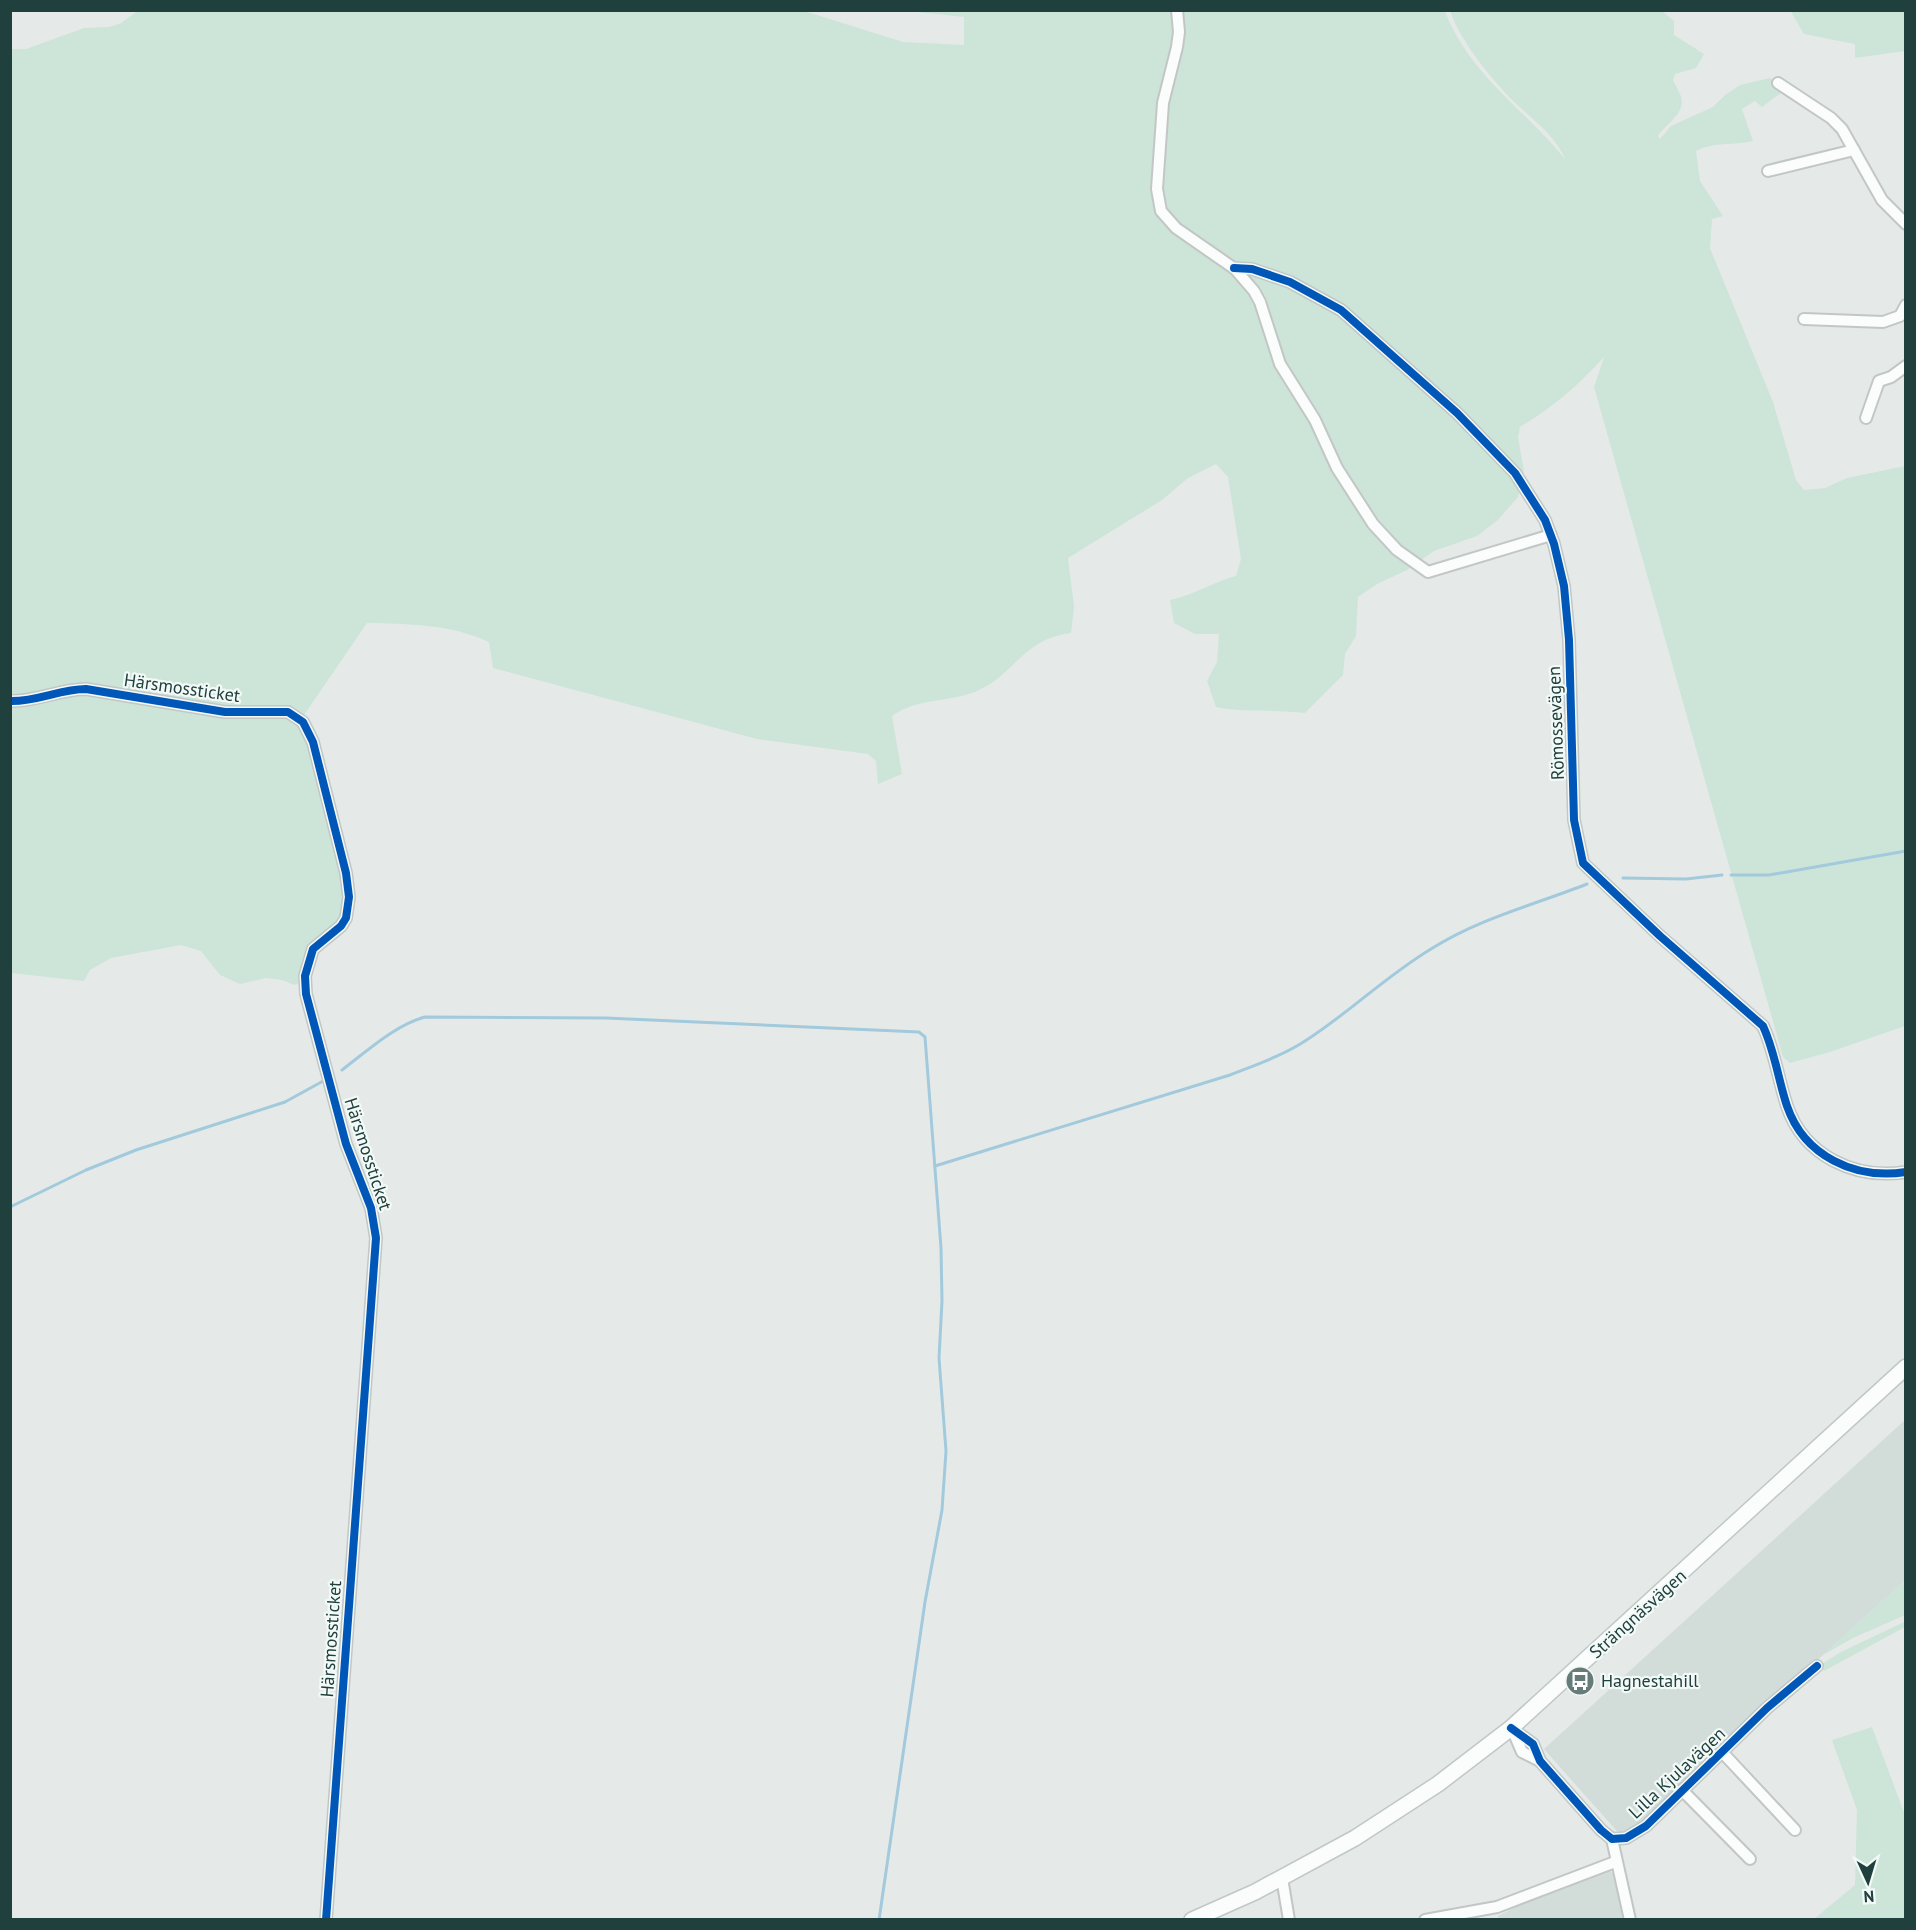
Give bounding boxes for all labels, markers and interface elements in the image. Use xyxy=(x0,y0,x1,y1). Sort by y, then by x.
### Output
street label: Römossevägen xyxy=(1542,666,1569,780)
street label: Härsmossticket xyxy=(123,668,242,707)
street label: Härsmossticket xyxy=(339,1095,397,1213)
street label: Strängnäsvägen xyxy=(1584,1564,1691,1663)
street label: Härsmossticket xyxy=(315,1580,346,1698)
bus stop icon: Hagnestahill xyxy=(1564,1665,1596,1697)
place label: Hagnestahill xyxy=(1601,1669,1699,1692)
street label: Lilla Kjulavägen xyxy=(1623,1722,1730,1823)
north arrow xyxy=(1838,1852,1898,1912)
text: N xyxy=(1863,1887,1875,1907)

